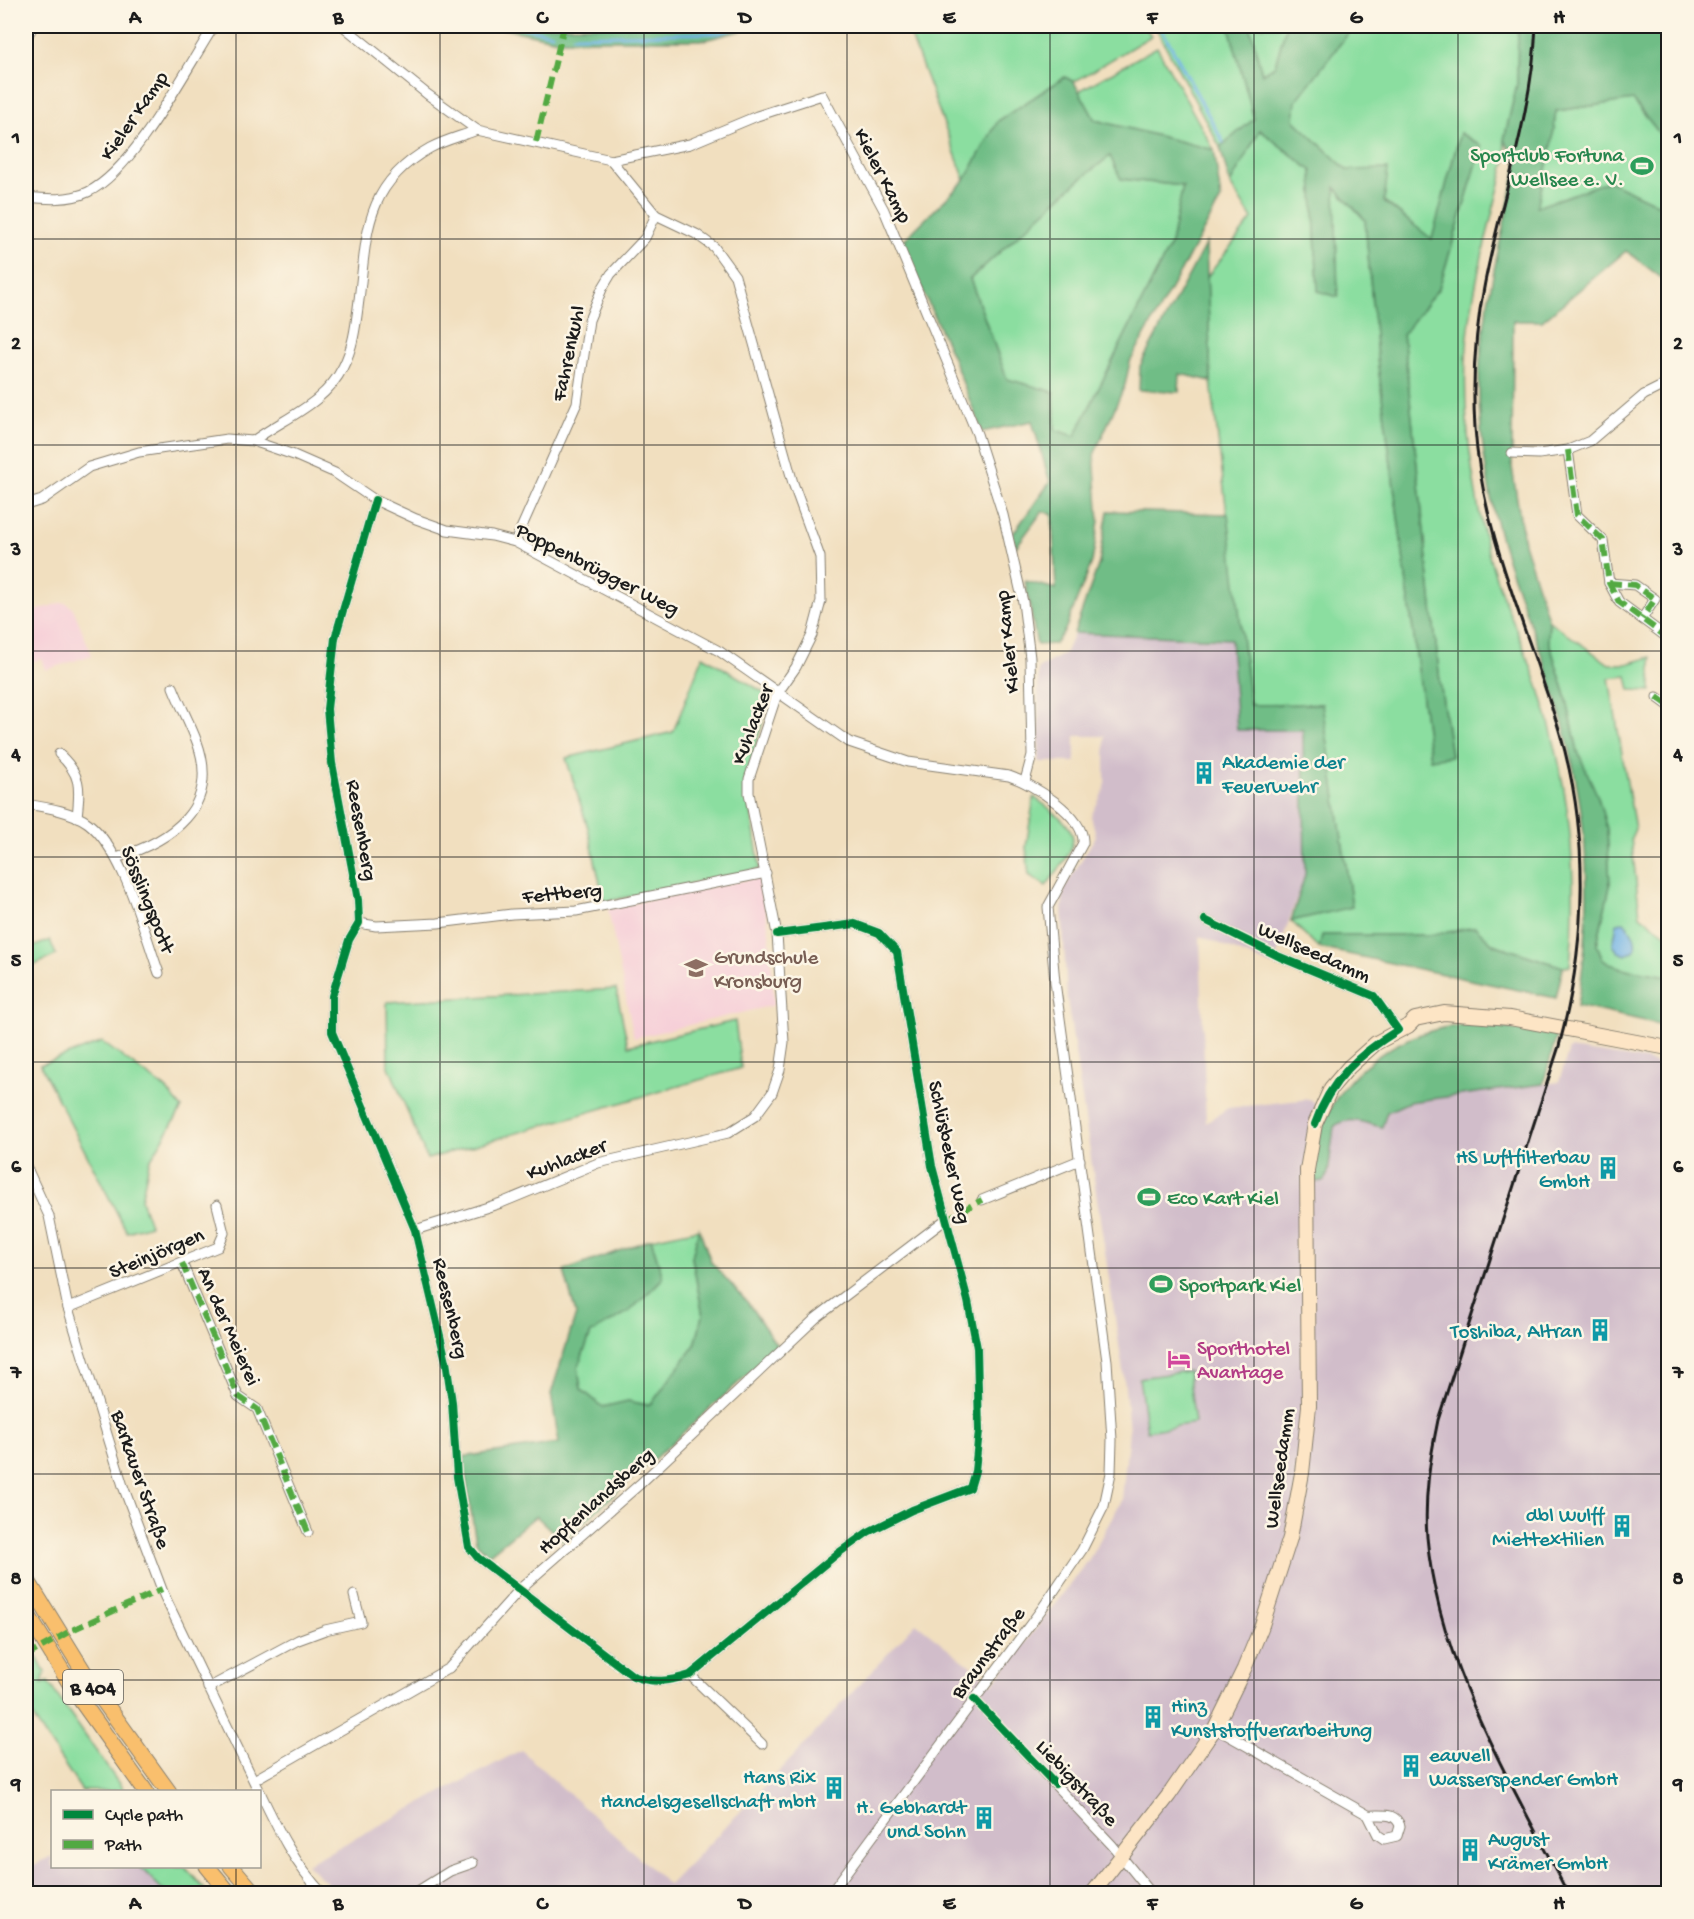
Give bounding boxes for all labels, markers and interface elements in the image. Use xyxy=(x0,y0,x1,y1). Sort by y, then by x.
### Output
text: A xyxy=(128,8,143,31)
text: B xyxy=(332,8,344,31)
text: C xyxy=(536,8,550,31)
text: D xyxy=(736,8,752,31)
text: E xyxy=(943,8,957,31)
text: F xyxy=(1146,8,1159,31)
text: G xyxy=(1350,8,1364,31)
text: H xyxy=(1553,8,1565,31)
street label: Kieler Kamp xyxy=(96,67,176,166)
street label: Kieler Kamp xyxy=(846,125,916,229)
text: 1 xyxy=(11,128,20,151)
text: 1 xyxy=(1673,128,1682,151)
place label: Sportclub Fortuna Wellsee e. V. xyxy=(1470,145,1625,194)
sports icon: Sportclub Fortuna Wellsee e. V. xyxy=(1629,153,1655,179)
street label: Fahrenkuhl xyxy=(548,304,593,405)
text: 2 xyxy=(11,334,21,357)
text: 2 xyxy=(1673,334,1683,357)
street label: Poppenbrügger Weg xyxy=(510,519,682,623)
text: 3 xyxy=(10,540,21,563)
text: 3 xyxy=(1672,540,1683,563)
street label: Kieler Kamp xyxy=(992,588,1027,694)
street label: Kuhlacker xyxy=(728,680,782,769)
text: 4 xyxy=(10,745,21,768)
text: 4 xyxy=(1672,745,1683,768)
place label: Akademie der Feuerwehr xyxy=(1221,752,1346,801)
building icon: Akademie der Feuerwehr xyxy=(1191,760,1217,786)
street label: Reesenberg xyxy=(338,778,381,883)
street label: Sösslingspott xyxy=(113,843,179,960)
street label: Fettberg xyxy=(520,880,603,912)
street label: Wellseedamm xyxy=(1253,918,1374,990)
place label: Grundschule Kronsburg xyxy=(714,947,819,996)
text: 5 xyxy=(11,951,22,974)
text: 5 xyxy=(1673,951,1684,974)
school or university icon: Grundschule Kronsburg xyxy=(683,955,709,981)
street label: Schlüsbeker Weg xyxy=(920,1079,975,1227)
street label: Kuhlacker xyxy=(524,1134,612,1188)
place label: HS Luftfilterbau GmbH xyxy=(1456,1147,1591,1196)
building icon: HS Luftfilterbau GmbH xyxy=(1595,1155,1621,1181)
text: 6 xyxy=(11,1157,22,1180)
text: 6 xyxy=(1673,1157,1684,1180)
sports icon: Eco Kart Kiel xyxy=(1136,1184,1162,1210)
place label: Eco Kart Kiel xyxy=(1167,1188,1279,1213)
street label: Steinjörgen xyxy=(106,1224,209,1286)
street label: Reesenberg xyxy=(425,1256,472,1362)
street label: An der Meierei xyxy=(190,1265,264,1390)
sports icon: Sportpark Kiel xyxy=(1148,1271,1174,1297)
place label: Sportpark Kiel xyxy=(1179,1275,1301,1300)
building icon: Toshiba, Altran xyxy=(1587,1317,1613,1343)
place label: Toshiba, Altran xyxy=(1449,1321,1582,1346)
place label: Sporthotel Avantage xyxy=(1197,1338,1290,1387)
hotel icon: Sporthotel Avantage xyxy=(1166,1346,1192,1372)
text: 7 xyxy=(10,1363,23,1386)
text: 7 xyxy=(1672,1363,1685,1386)
street label: Barkauer Straße xyxy=(103,1407,174,1554)
street label: Wellseedamm xyxy=(1261,1407,1302,1530)
street label: Hopfenlandsberg xyxy=(534,1444,661,1561)
place label: dbl Wulff Miettextilien xyxy=(1492,1505,1606,1554)
building icon: dbl Wulff Miettextilien xyxy=(1609,1513,1635,1539)
text: 8 xyxy=(11,1569,22,1592)
text: 8 xyxy=(1673,1569,1684,1592)
street label: Braunstraße xyxy=(947,1602,1033,1706)
road number: B 404 xyxy=(63,1670,123,1704)
place label: Hinz Kunststoffverarbeitung xyxy=(1171,1696,1372,1745)
building icon: Hinz Kunststoffverarbeitung xyxy=(1140,1704,1166,1730)
street label: Liebigstraße xyxy=(1029,1736,1123,1834)
place label: eauvell Wasserspender GmbH xyxy=(1429,1745,1619,1794)
building icon: eauvell Wasserspender GmbH xyxy=(1398,1753,1424,1779)
place label: Hans Rix Handelsgesellschaft mbH xyxy=(601,1767,817,1816)
text: 9 xyxy=(10,1775,21,1798)
building icon: Hans Rix Handelsgesellschaft mbH xyxy=(821,1775,847,1801)
text: 9 xyxy=(1672,1775,1683,1798)
legend xyxy=(51,1790,261,1868)
place label: H. Gebhardt und Sohn xyxy=(856,1797,968,1846)
building icon: H. Gebhardt und Sohn xyxy=(971,1805,997,1831)
text: Cycle path xyxy=(105,1806,183,1827)
place label: August Krämer GmbH xyxy=(1488,1829,1609,1878)
text: Path xyxy=(104,1836,142,1857)
building icon: August Krämer GmbH xyxy=(1457,1837,1483,1863)
text: A xyxy=(128,1894,143,1917)
text: B xyxy=(332,1894,344,1917)
text: C xyxy=(536,1894,550,1917)
text: D xyxy=(736,1894,752,1917)
text: E xyxy=(943,1894,957,1917)
text: F xyxy=(1146,1894,1159,1917)
text: G xyxy=(1350,1894,1364,1917)
text: H xyxy=(1553,1894,1565,1917)

